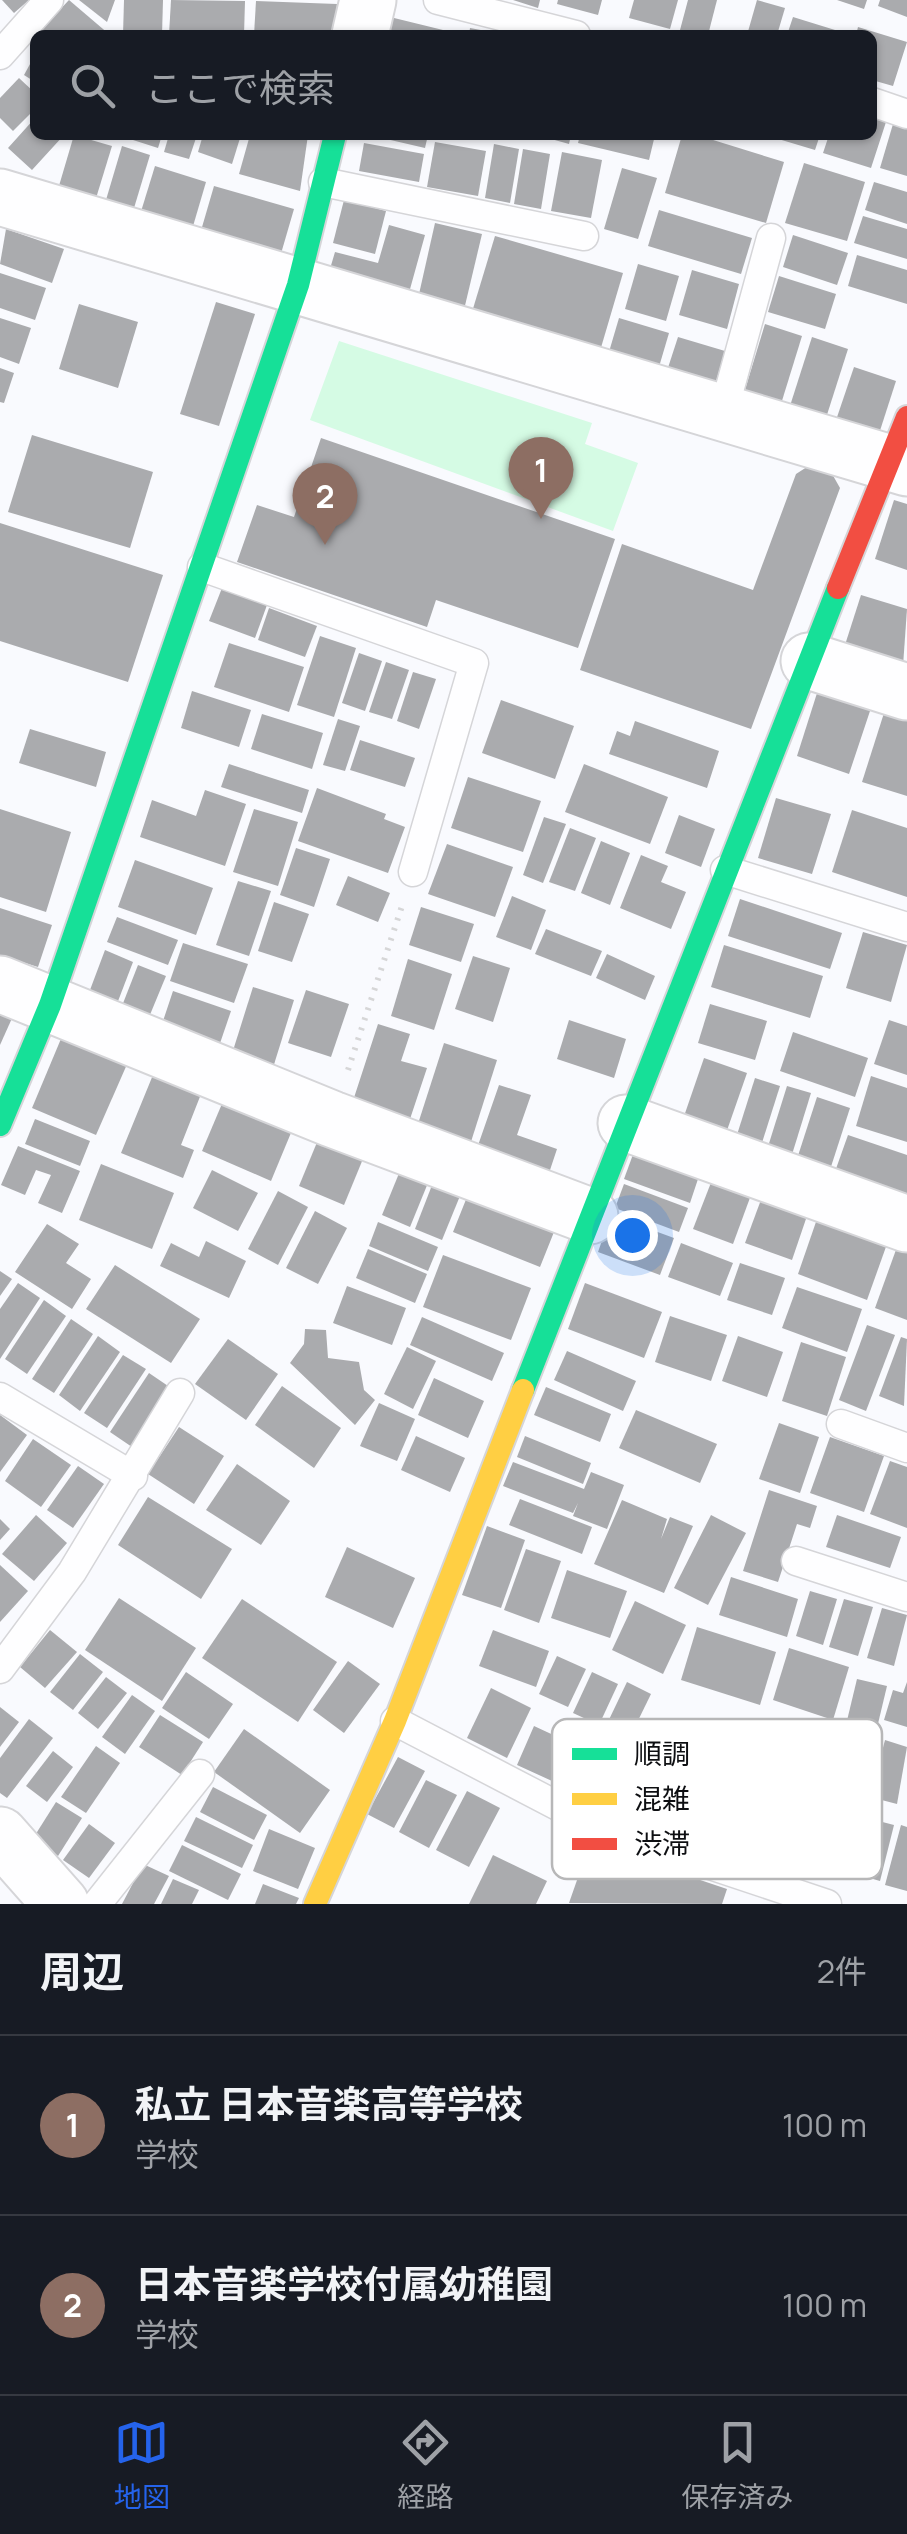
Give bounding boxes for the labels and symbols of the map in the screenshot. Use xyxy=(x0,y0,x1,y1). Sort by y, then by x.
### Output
pin: 1 xyxy=(508,436,574,519)
pin: 2 xyxy=(292,462,358,545)
your location xyxy=(607,1210,658,1261)
legend xyxy=(552,1719,882,1879)
text: 順調 xyxy=(634,1734,690,1772)
text: 混雑 xyxy=(634,1779,690,1817)
text: 渋滞 xyxy=(634,1824,690,1862)

